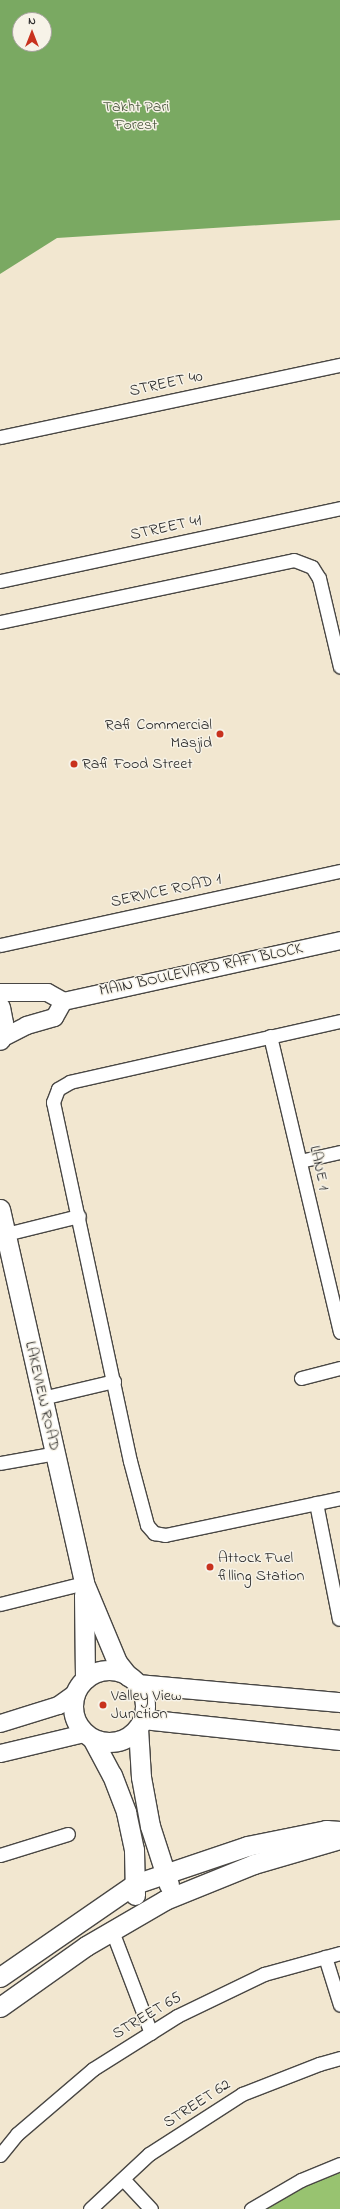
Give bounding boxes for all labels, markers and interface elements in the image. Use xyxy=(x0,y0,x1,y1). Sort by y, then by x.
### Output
north arrow xyxy=(12,12,52,52)
text: N xyxy=(28,13,36,29)
park label: Takht Pari Forest xyxy=(103,97,169,135)
street label: STREET 40 xyxy=(128,367,204,401)
street label: STREET 41 xyxy=(129,511,203,545)
place label: Rafi Commercial Masjid xyxy=(105,715,212,753)
marker: Rafi Commercial Masjid xyxy=(215,729,225,739)
place label: Rafi Food Street xyxy=(82,754,193,774)
marker: Rafi Food Street xyxy=(69,759,79,769)
street label: SERVICE ROAD 1 xyxy=(109,870,223,912)
street label: MAIN BOULEVARD RAFI BLOCK xyxy=(97,939,305,1001)
street label: LANE 1 xyxy=(305,1144,333,1192)
street label: LAKEVIEW ROAD xyxy=(20,1339,64,1453)
place label: Attock Fuel filling Station xyxy=(218,1548,304,1586)
marker: Attock Fuel filling Station xyxy=(205,1562,215,1572)
place label: Valley View Junction xyxy=(111,1686,181,1724)
marker: Valley View Junction xyxy=(98,1700,108,1710)
street label: STREET 65 xyxy=(109,1988,185,2044)
street label: STREET 62 xyxy=(160,2075,234,2133)

